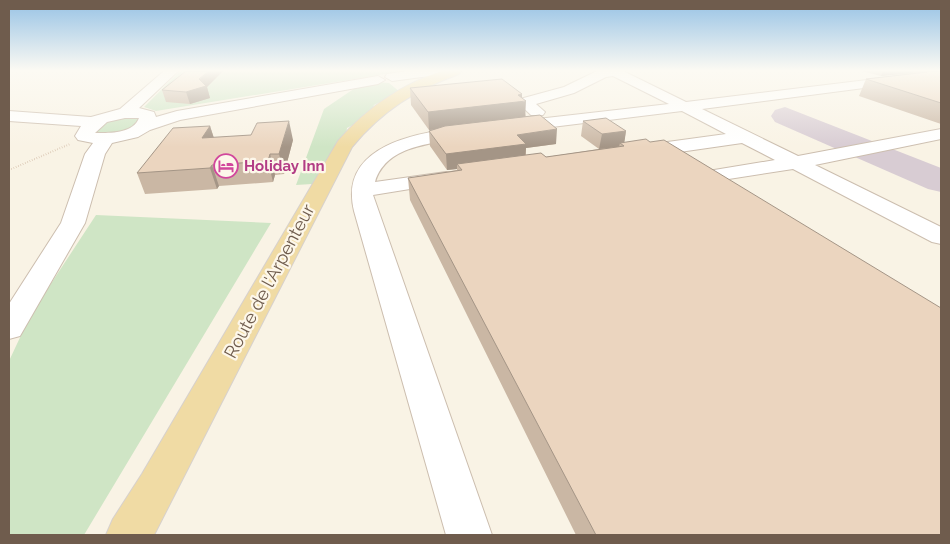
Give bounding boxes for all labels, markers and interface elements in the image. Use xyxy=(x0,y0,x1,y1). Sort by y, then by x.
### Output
hotel icon: Holiday Inn xyxy=(213,153,239,179)
place label: Holiday Inn xyxy=(244,157,325,175)
street label: Route de l'Arpenteur xyxy=(220,200,319,362)

